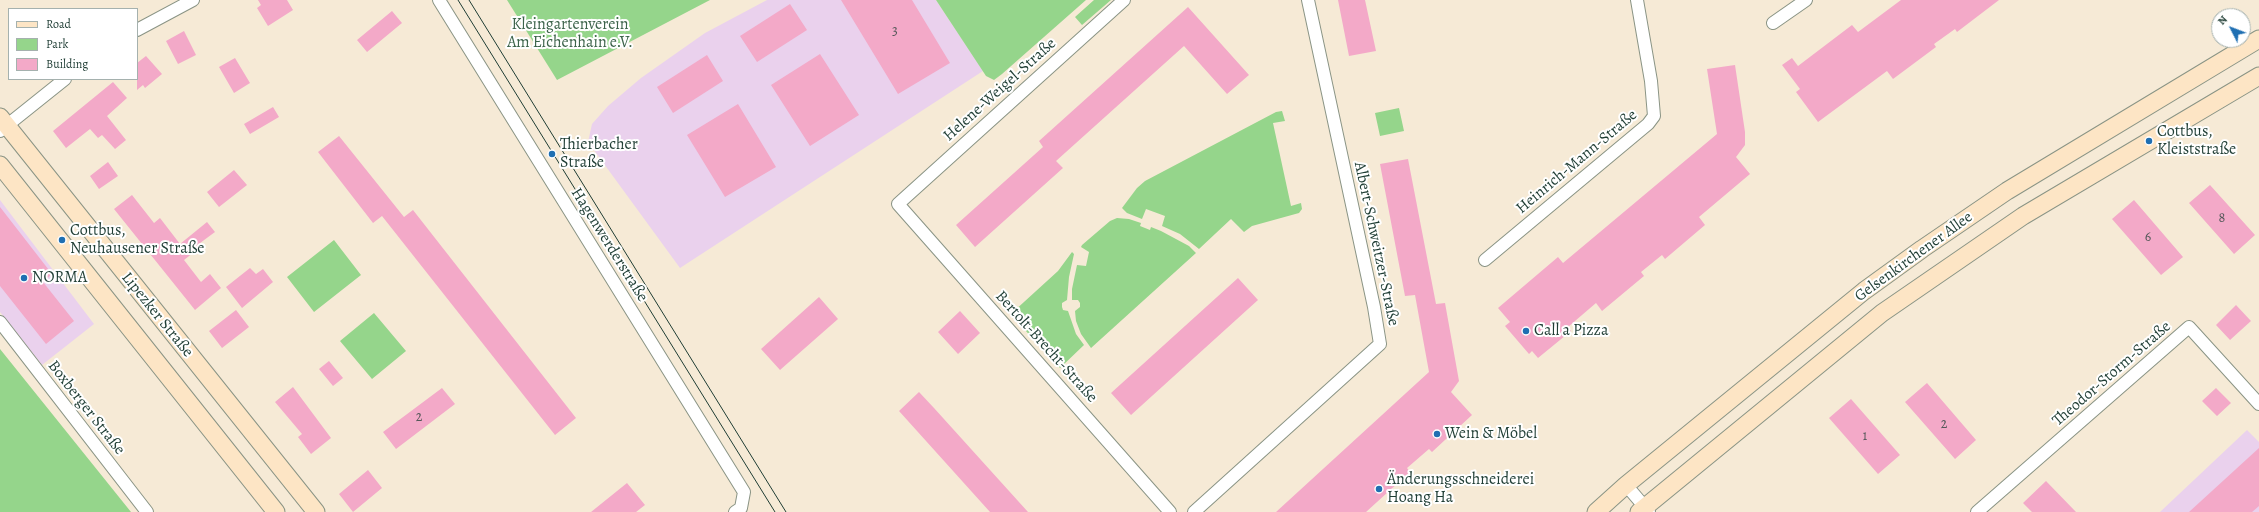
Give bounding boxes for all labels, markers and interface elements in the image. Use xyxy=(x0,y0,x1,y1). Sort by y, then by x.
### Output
legend xyxy=(8,8,138,80)
north arrow xyxy=(2211,8,2251,48)
text: N xyxy=(2214,12,2231,28)
park label: Kleingartenverein Am Eichenhain e.V. xyxy=(507,15,633,53)
text: Road xyxy=(46,16,71,32)
house number: 3 xyxy=(892,24,898,40)
street label: Helene-Weigel-Straße xyxy=(940,34,1060,146)
text: Park xyxy=(46,36,69,52)
text: Building xyxy=(46,56,88,72)
street label: Heinrich-Mann-Straße xyxy=(1513,106,1641,218)
place label: Cottbus, Kleiststraße xyxy=(2157,122,2236,160)
place label: Thierbacher Straße xyxy=(560,135,638,173)
marker: Cottbus, Kleiststraße xyxy=(2144,136,2154,146)
marker: Thierbacher Straße xyxy=(547,149,557,159)
street label: Albert-Schweitzer-Straße xyxy=(1349,160,1403,328)
street label: Hagenwerderstraße xyxy=(566,185,652,305)
street label: Gelsenkirchener Allee xyxy=(1851,208,1977,306)
house number: 8 xyxy=(2219,211,2225,227)
place label: Cottbus, Neuhausener Straße xyxy=(70,221,204,259)
house number: 6 xyxy=(2145,230,2151,246)
marker: Cottbus, Neuhausener Straße xyxy=(57,235,67,245)
place label: NORMA xyxy=(32,268,87,288)
street label: Lipezker Straße xyxy=(117,269,197,361)
marker: NORMA xyxy=(19,273,29,283)
street label: Bertolt-Brecht-Straße xyxy=(991,287,1101,407)
street label: Theodor-Storm-Straße xyxy=(2049,317,2175,431)
place label: Call a Pizza xyxy=(1534,321,1608,341)
marker: Call a Pizza xyxy=(1521,326,1531,336)
street label: Boxberger Straße xyxy=(43,357,129,459)
house number: 2 xyxy=(416,410,422,426)
house number: 2 xyxy=(1941,417,1947,433)
place label: Wein & Möbel xyxy=(1445,424,1537,444)
marker: Wein & Möbel xyxy=(1432,429,1442,439)
house number: 1 xyxy=(1863,429,1867,445)
place label: Änderungsschneiderei Hoang Ha xyxy=(1387,470,1534,508)
marker: Änderungsschneiderei Hoang Ha xyxy=(1374,484,1384,494)

